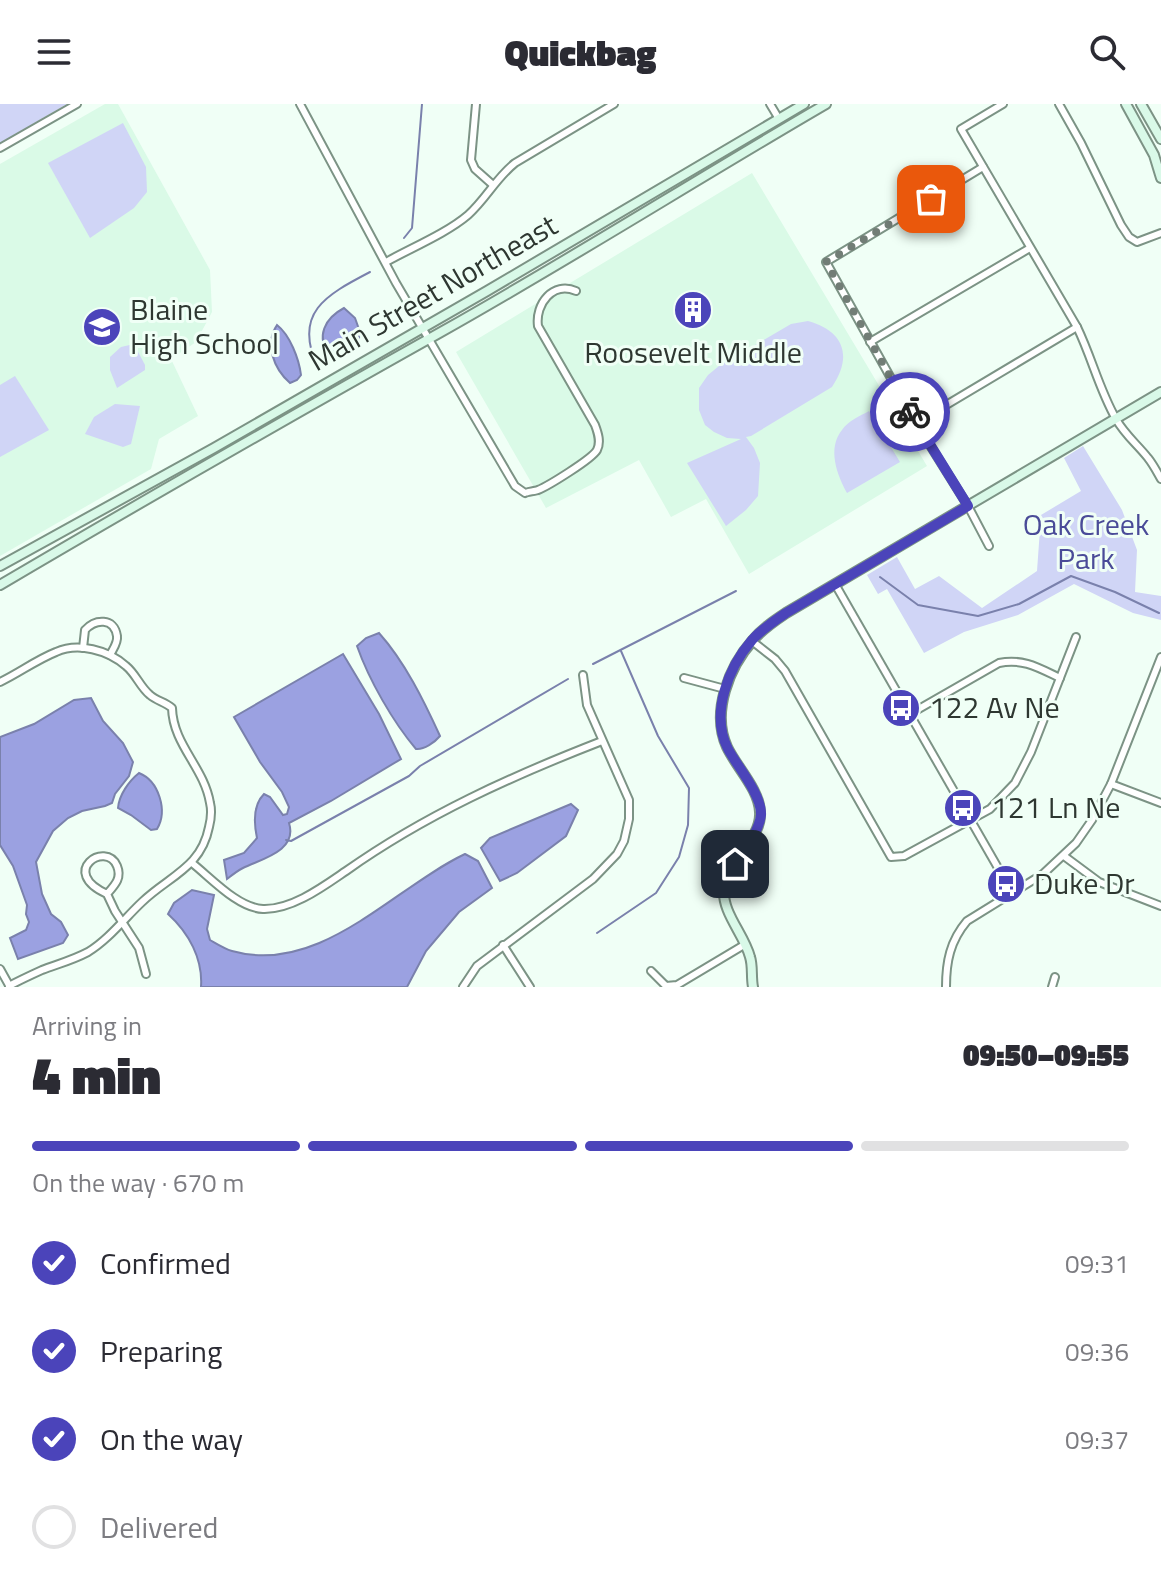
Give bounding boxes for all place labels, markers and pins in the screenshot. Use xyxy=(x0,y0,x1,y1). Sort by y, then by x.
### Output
pin xyxy=(897,165,965,233)
place label: Blaine High School xyxy=(130,286,279,366)
building icon: Roosevelt Middle xyxy=(672,289,714,331)
school or university icon: Blaine High School xyxy=(81,306,123,348)
place label: Roosevelt Middle xyxy=(584,329,802,375)
place label: 122 Av Ne xyxy=(929,684,1060,730)
bus stop icon: 122 Av Ne xyxy=(880,687,922,729)
place label: 121 Ln Ne xyxy=(991,784,1120,830)
bus stop icon: 121 Ln Ne xyxy=(942,787,984,829)
pin xyxy=(701,830,769,898)
place label: Duke Dr xyxy=(1034,860,1135,906)
bus stop icon: Duke Dr xyxy=(985,863,1027,905)

